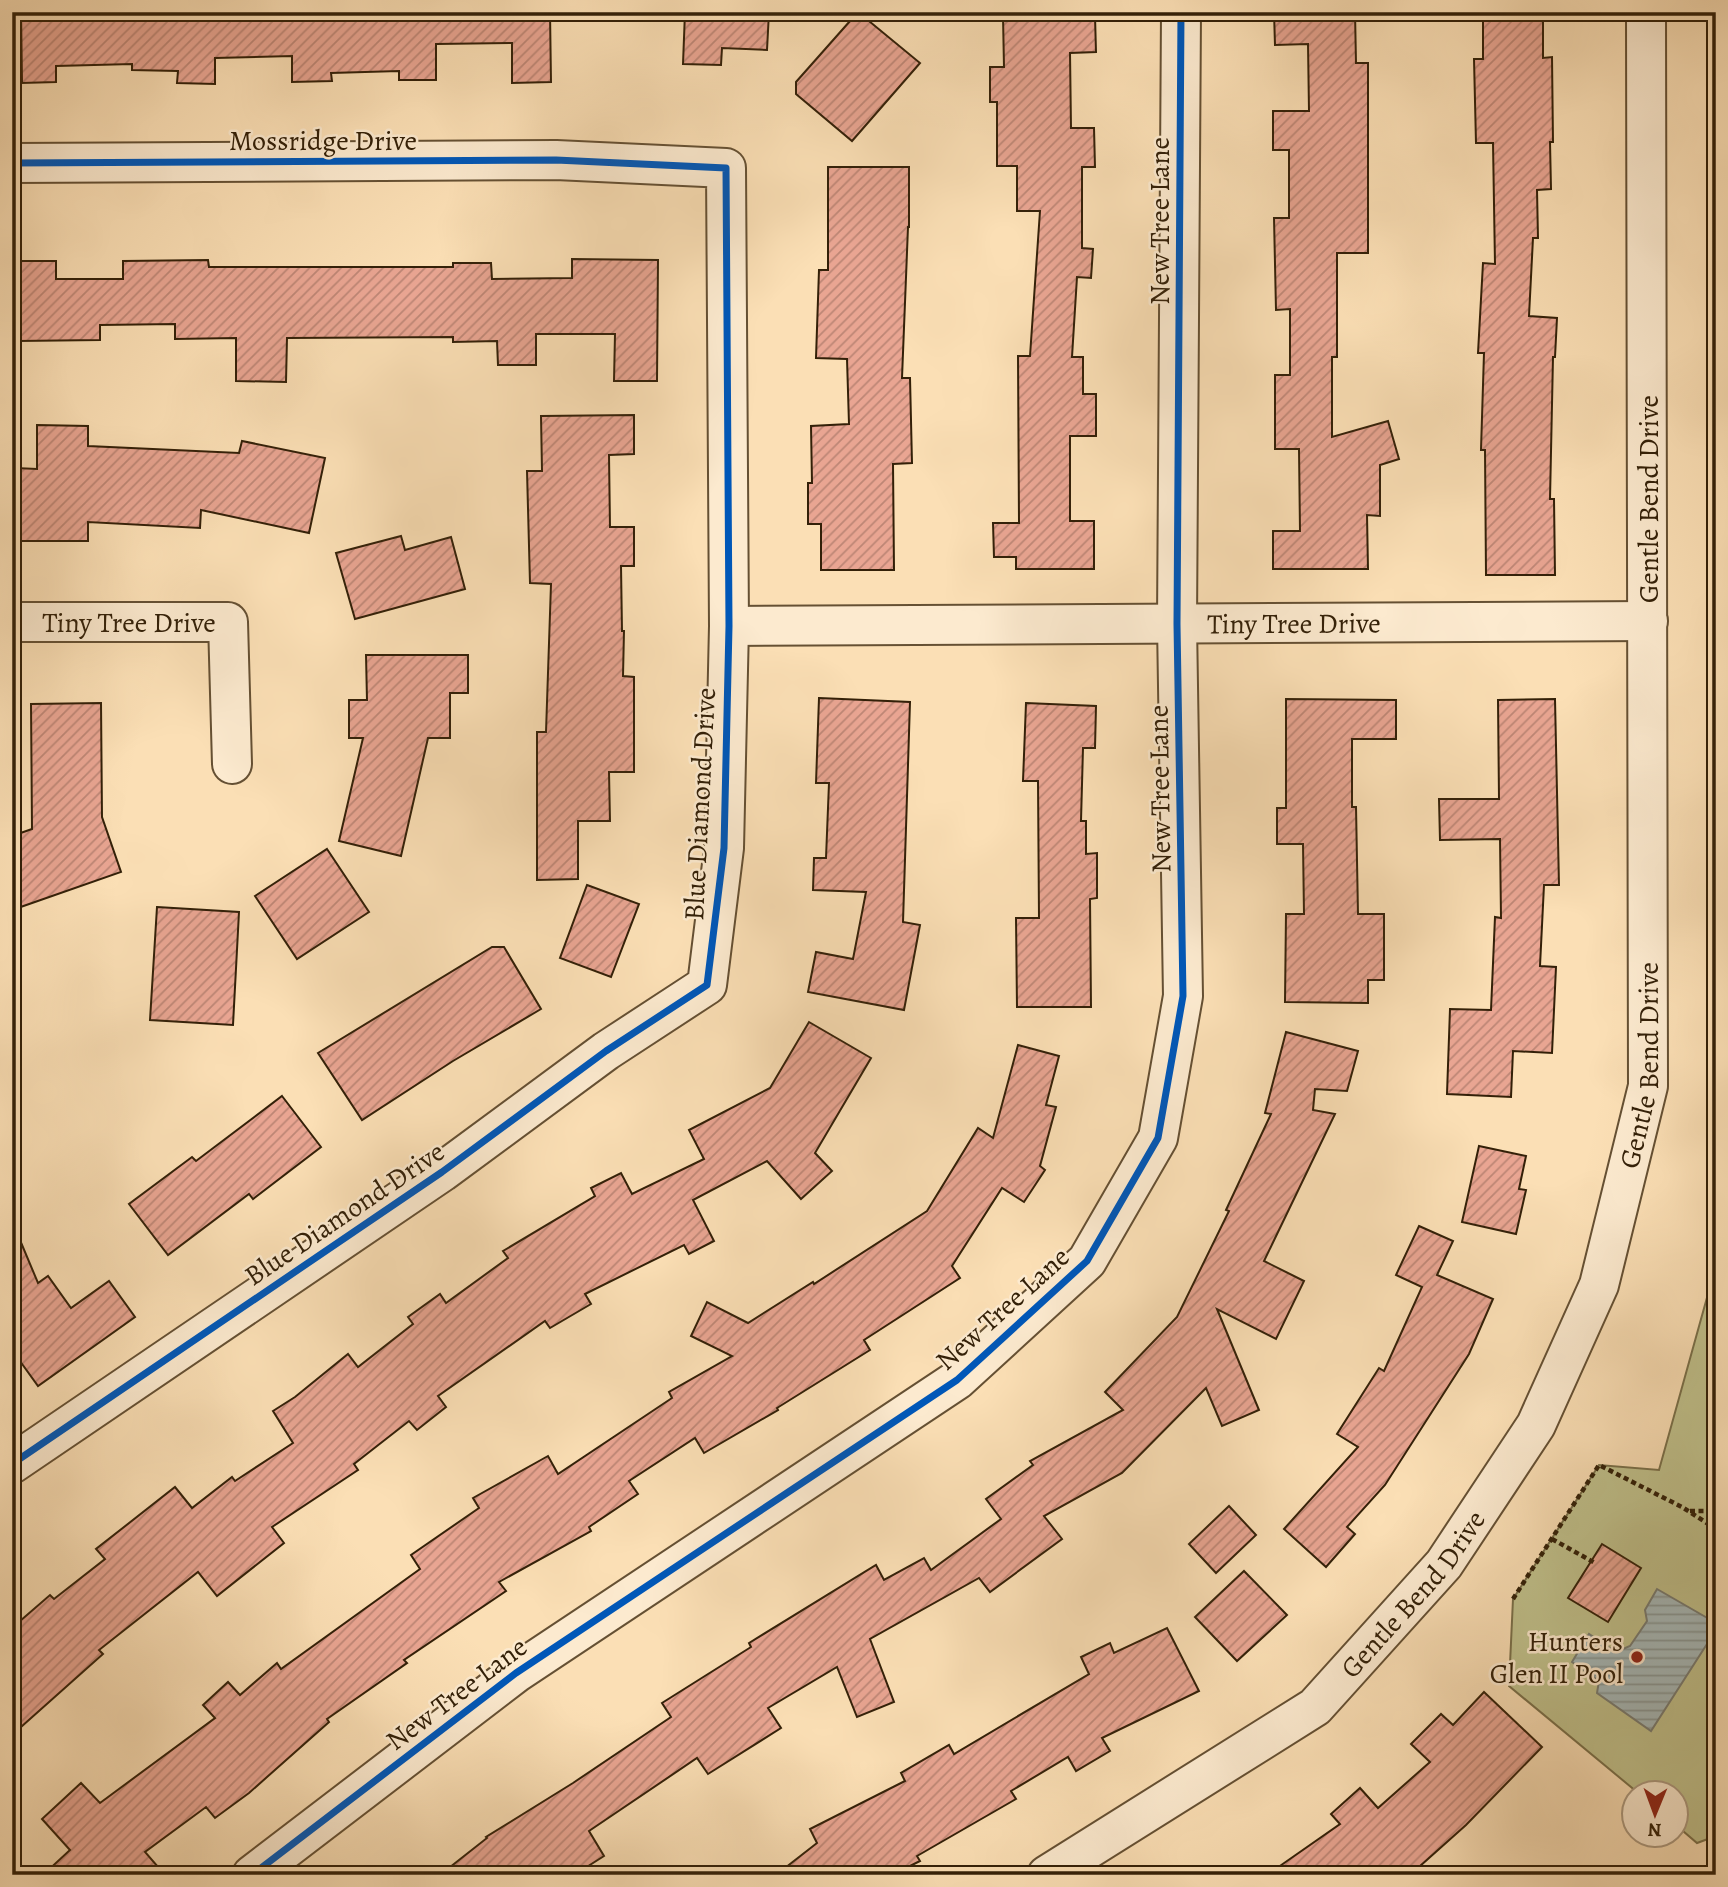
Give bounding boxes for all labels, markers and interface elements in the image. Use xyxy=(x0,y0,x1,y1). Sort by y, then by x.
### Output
street label: Mossridge Drive xyxy=(229,122,417,160)
street label: New Tree Lane xyxy=(1141,137,1179,305)
street label: Gentle Bend Drive xyxy=(1630,395,1668,603)
street label: Tiny Tree Drive xyxy=(42,604,216,642)
street label: Tiny Tree Drive xyxy=(1207,604,1381,643)
street label: Blue Diamond Drive xyxy=(675,686,725,922)
street label: New Tree Lane xyxy=(1140,705,1180,873)
street label: Gentle Bend Drive xyxy=(1610,962,1668,1172)
street label: Blue Diamond Drive xyxy=(237,1133,452,1295)
street label: New Tree Lane xyxy=(928,1238,1078,1379)
street label: Gentle Bend Drive xyxy=(1332,1503,1494,1686)
place label: Hunters Glen II Pool xyxy=(1490,1623,1623,1693)
street label: New Tree Lane xyxy=(378,1628,535,1760)
marker: Hunters Glen II Pool xyxy=(1629,1649,1645,1665)
north arrow xyxy=(1620,1778,1690,1848)
text: N xyxy=(1647,1817,1662,1843)

